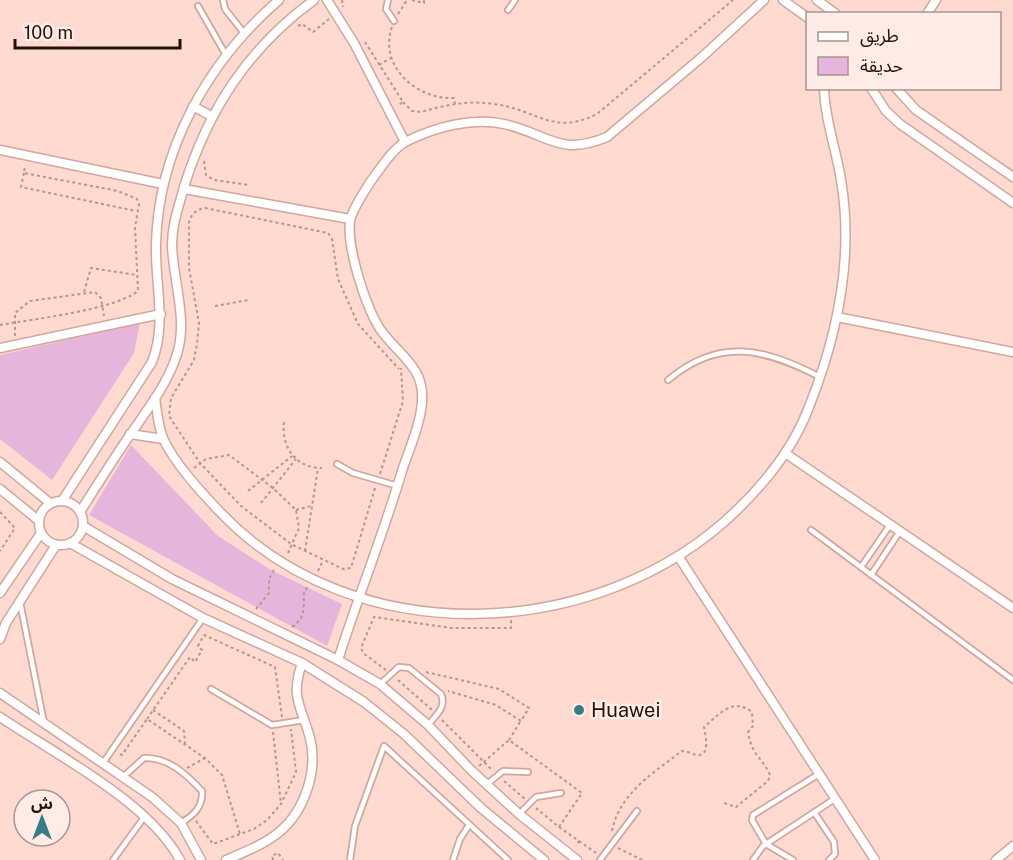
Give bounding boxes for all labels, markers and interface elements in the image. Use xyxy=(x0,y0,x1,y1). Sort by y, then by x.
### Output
scale bar xyxy=(15,12,180,50)
legend xyxy=(806,12,1001,90)
text: 100 m xyxy=(24,22,73,43)
text: طريق xyxy=(860,25,899,47)
text: حديقة xyxy=(860,55,903,76)
place label: Huawei xyxy=(591,698,660,722)
marker: Huawei xyxy=(572,703,586,717)
north arrow xyxy=(12,788,72,848)
text: ش xyxy=(31,794,53,813)

